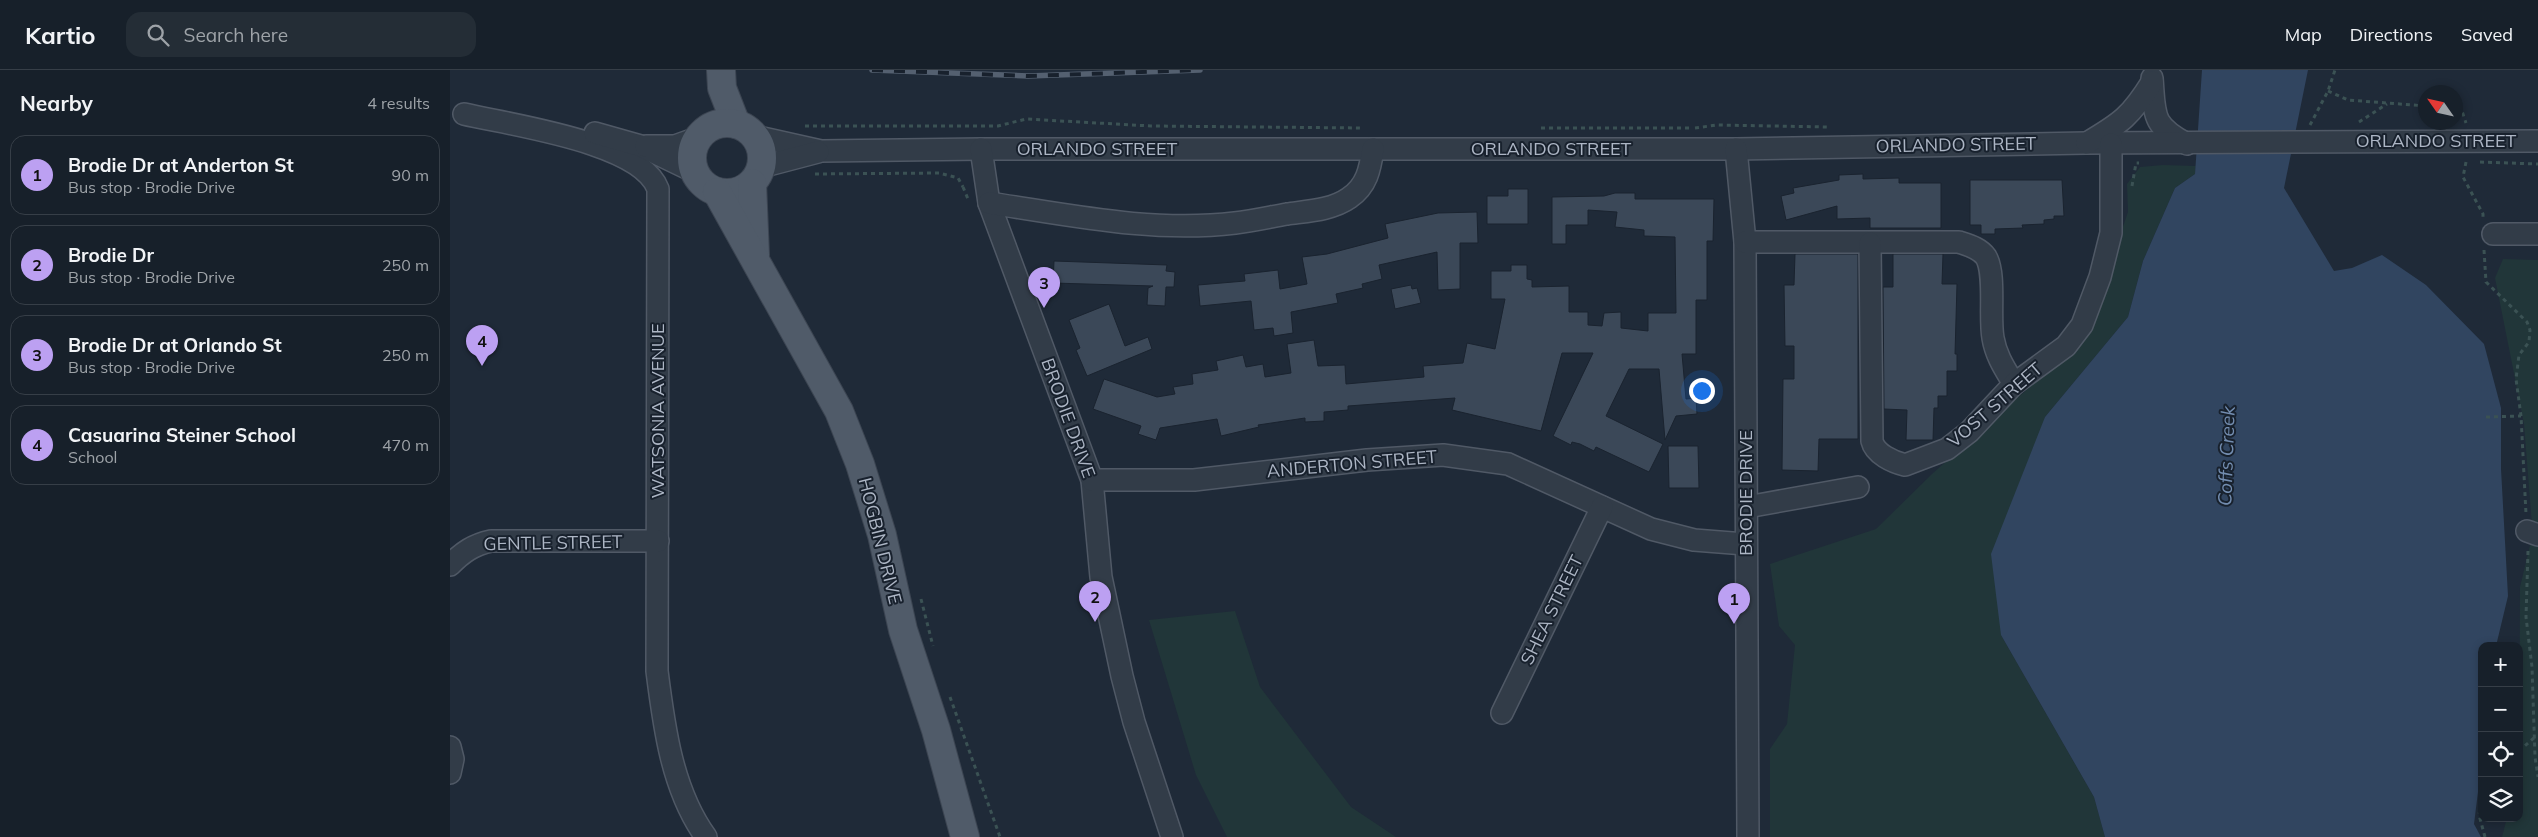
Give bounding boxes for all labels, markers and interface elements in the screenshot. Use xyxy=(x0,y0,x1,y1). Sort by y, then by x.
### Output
search box xyxy=(126,12,476,57)
text: Kartio xyxy=(25,20,96,50)
icon: search xyxy=(144,21,172,49)
text: Search here xyxy=(184,23,288,47)
text: Map xyxy=(2285,23,2322,46)
text: Directions xyxy=(2350,23,2433,46)
text: Saved xyxy=(2461,23,2513,46)
north arrow xyxy=(2418,85,2463,130)
text: Nearby xyxy=(20,90,93,116)
text: 4 results xyxy=(367,93,430,113)
street label: ORLANDO STREET xyxy=(2356,129,2516,152)
street label: ORLANDO STREET xyxy=(1876,132,2037,157)
street label: ORLANDO STREET xyxy=(1017,137,1177,160)
street label: ORLANDO STREET xyxy=(1471,137,1631,160)
text: Brodie Dr at Anderton St xyxy=(68,153,294,177)
text: 1 xyxy=(32,165,42,185)
text: 90 m xyxy=(392,165,429,185)
text: Bus stop · Brodie Drive xyxy=(68,177,235,197)
text: Brodie Dr xyxy=(68,243,154,267)
text: 2 xyxy=(32,255,42,275)
text: 250 m xyxy=(382,255,429,275)
text: Bus stop · Brodie Drive xyxy=(68,267,235,287)
pin: 3 xyxy=(1028,267,1060,308)
street label: WATSONIA AVENUE xyxy=(646,323,669,499)
pin: 4 xyxy=(466,325,498,366)
text: Brodie Dr at Orlando St xyxy=(68,333,282,357)
text: 3 xyxy=(32,345,42,365)
text: 250 m xyxy=(382,345,429,365)
street label: BRODIE DRIVE xyxy=(1036,355,1101,481)
text: Bus stop · Brodie Drive xyxy=(68,357,235,377)
street label: VOST STREET xyxy=(1942,357,2047,452)
your location xyxy=(1689,378,1715,404)
water label: Coffs Creek xyxy=(2212,404,2240,506)
text: Casuarina Steiner School xyxy=(68,423,296,447)
street label: BRODIE DRIVE xyxy=(1734,430,1757,556)
text: 4 xyxy=(32,435,42,455)
text: 470 m xyxy=(382,435,429,455)
street label: ANDERTON STREET xyxy=(1266,445,1438,482)
text: School xyxy=(68,447,117,467)
street label: HOGBIN DRIVE xyxy=(854,475,907,607)
street label: GENTLE STREET xyxy=(483,530,623,555)
street label: SHEA STREET xyxy=(1515,551,1588,668)
pin: 2 xyxy=(1079,581,1111,622)
pin: 1 xyxy=(1718,583,1750,624)
map controls xyxy=(2478,642,2523,822)
button: + xyxy=(2478,642,2523,687)
button: − xyxy=(2478,687,2523,732)
button: locate xyxy=(2478,732,2523,777)
button: layers xyxy=(2478,777,2523,822)

